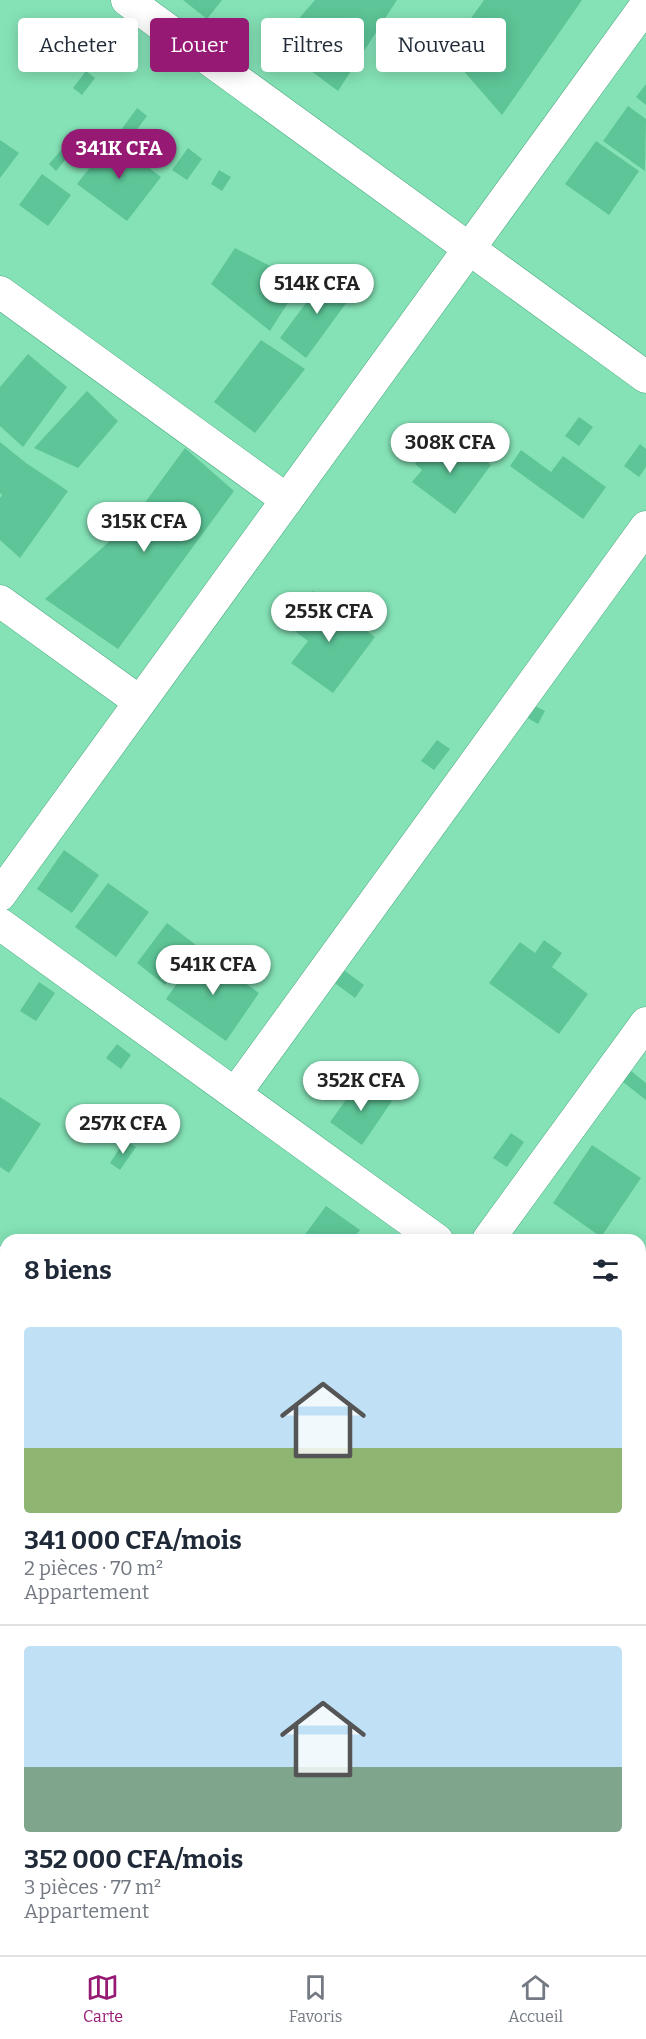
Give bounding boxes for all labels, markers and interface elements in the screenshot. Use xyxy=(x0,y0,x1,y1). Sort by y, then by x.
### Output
chip: Acheter xyxy=(18,18,138,72)
chip: Louer xyxy=(150,18,249,72)
chip: Filtres xyxy=(261,18,364,72)
chip: Nouveau xyxy=(376,18,506,72)
pin: 341K CFA xyxy=(57,129,181,180)
text: 341K CFA xyxy=(75,136,163,160)
pin: 514K CFA xyxy=(255,264,379,315)
text: 514K CFA xyxy=(274,271,360,295)
pin: 308K CFA xyxy=(388,423,512,474)
text: 308K CFA xyxy=(405,430,495,454)
pin: 315K CFA xyxy=(82,502,206,553)
text: 315K CFA xyxy=(101,509,187,533)
pin: 255K CFA xyxy=(267,592,391,643)
text: 255K CFA xyxy=(285,599,373,623)
pin: 541K CFA xyxy=(151,945,275,996)
text: 541K CFA xyxy=(170,952,256,976)
pin: 352K CFA xyxy=(299,1061,423,1112)
text: 352K CFA xyxy=(317,1068,405,1092)
pin: 257K CFA xyxy=(61,1104,185,1155)
text: 257K CFA xyxy=(79,1111,167,1135)
icon: filters xyxy=(589,1254,622,1287)
text: 8 biens xyxy=(24,1255,112,1286)
icon: home xyxy=(269,1366,377,1474)
text: 341 000 CFA/mois xyxy=(24,1525,242,1556)
text: 2 pièces · 70 m² xyxy=(24,1556,163,1580)
text: Appartement xyxy=(24,1580,149,1604)
icon: home xyxy=(269,1685,377,1793)
text: 352 000 CFA/mois xyxy=(24,1844,243,1875)
text: 3 pièces · 77 m² xyxy=(24,1875,161,1899)
text: Appartement xyxy=(24,1899,149,1923)
tab: Carte xyxy=(83,1971,123,2026)
tab: Favoris xyxy=(289,1971,342,2026)
tab: Accueil xyxy=(508,1971,563,2026)

